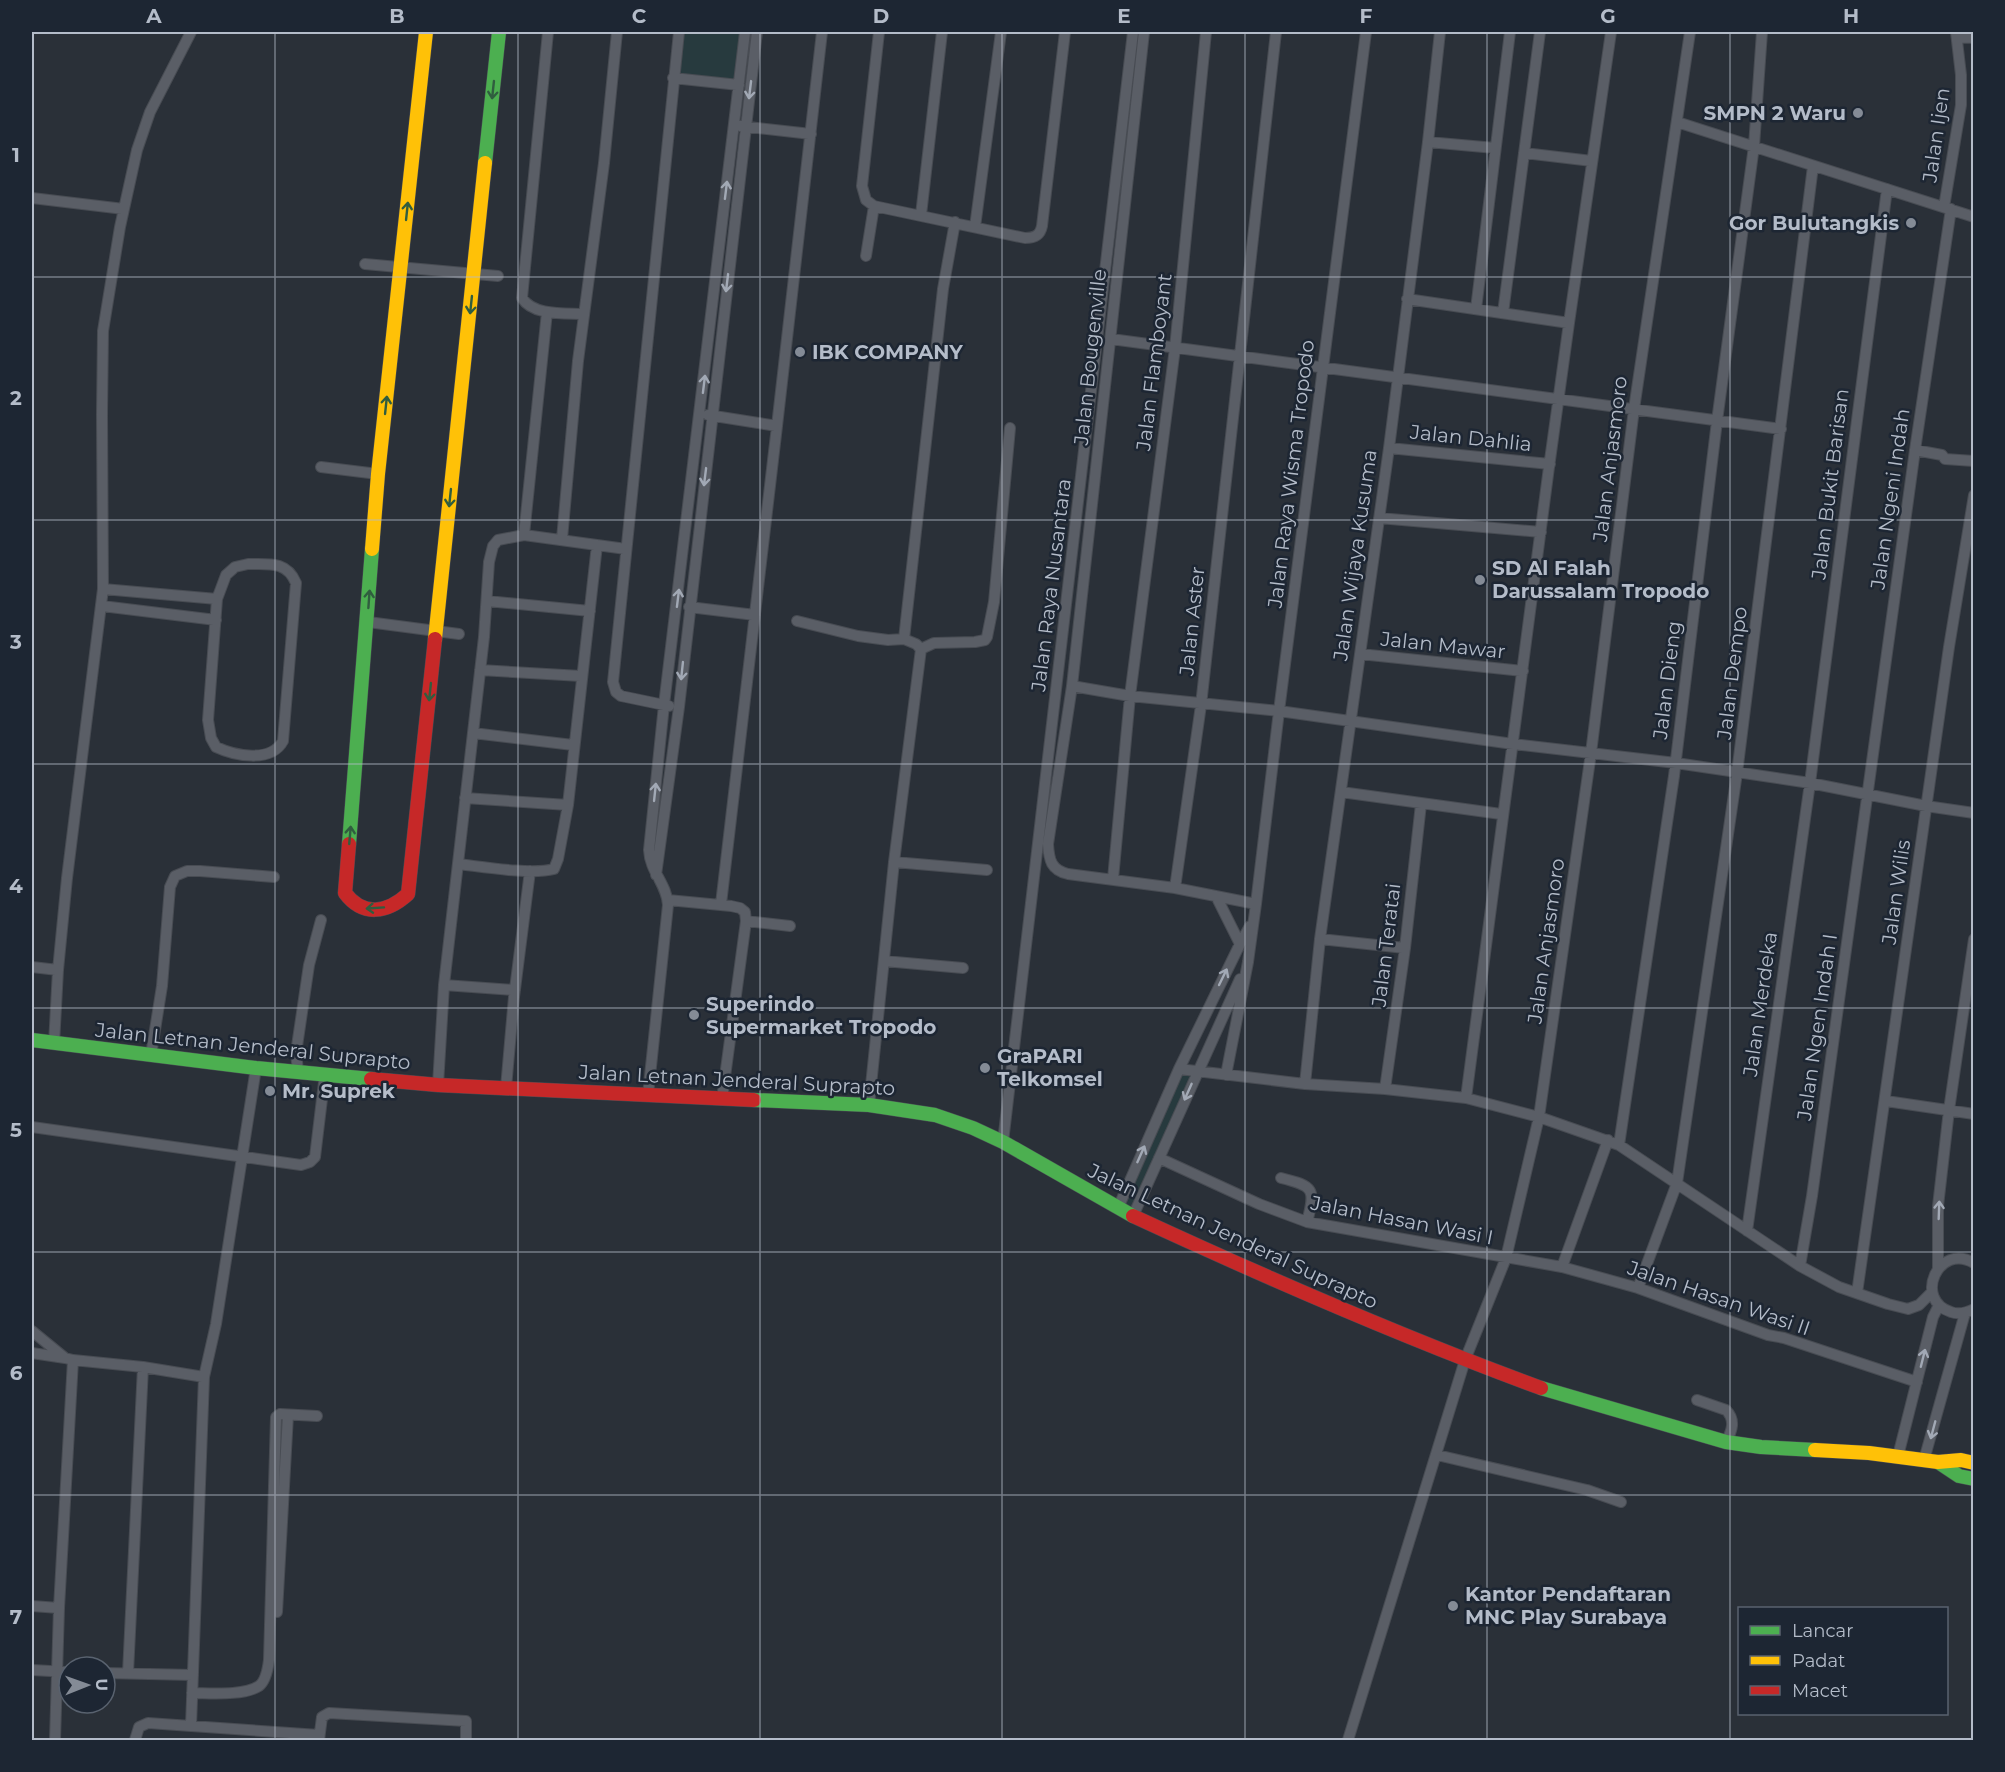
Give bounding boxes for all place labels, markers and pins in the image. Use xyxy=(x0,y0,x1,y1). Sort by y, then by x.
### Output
place label: SMPN 2 Waru xyxy=(1704,101,1846,125)
marker: SMPN 2 Waru xyxy=(1851,106,1865,120)
place label: Gor Bulutangkis xyxy=(1729,211,1899,235)
marker: Gor Bulutangkis xyxy=(1904,216,1918,230)
place label: IBK COMPANY xyxy=(812,340,963,364)
marker: IBK COMPANY xyxy=(793,345,807,359)
place label: SD Al Falah Darussalam Tropodo xyxy=(1492,556,1709,603)
marker: SD Al Falah Darussalam Tropodo xyxy=(1473,573,1487,587)
place label: Superindo Supermarket Tropodo xyxy=(706,992,936,1039)
marker: Superindo Supermarket Tropodo xyxy=(687,1008,701,1022)
place label: GraPARI Telkomsel xyxy=(997,1044,1103,1091)
marker: GraPARI Telkomsel xyxy=(978,1061,992,1075)
place label: Mr. Suprek xyxy=(282,1079,396,1103)
marker: Mr. Suprek xyxy=(263,1084,277,1098)
place label: Kantor Pendaftaran MNC Play Surabaya xyxy=(1465,1582,1671,1629)
marker: Kantor Pendaftaran MNC Play Surabaya xyxy=(1446,1599,1460,1613)

